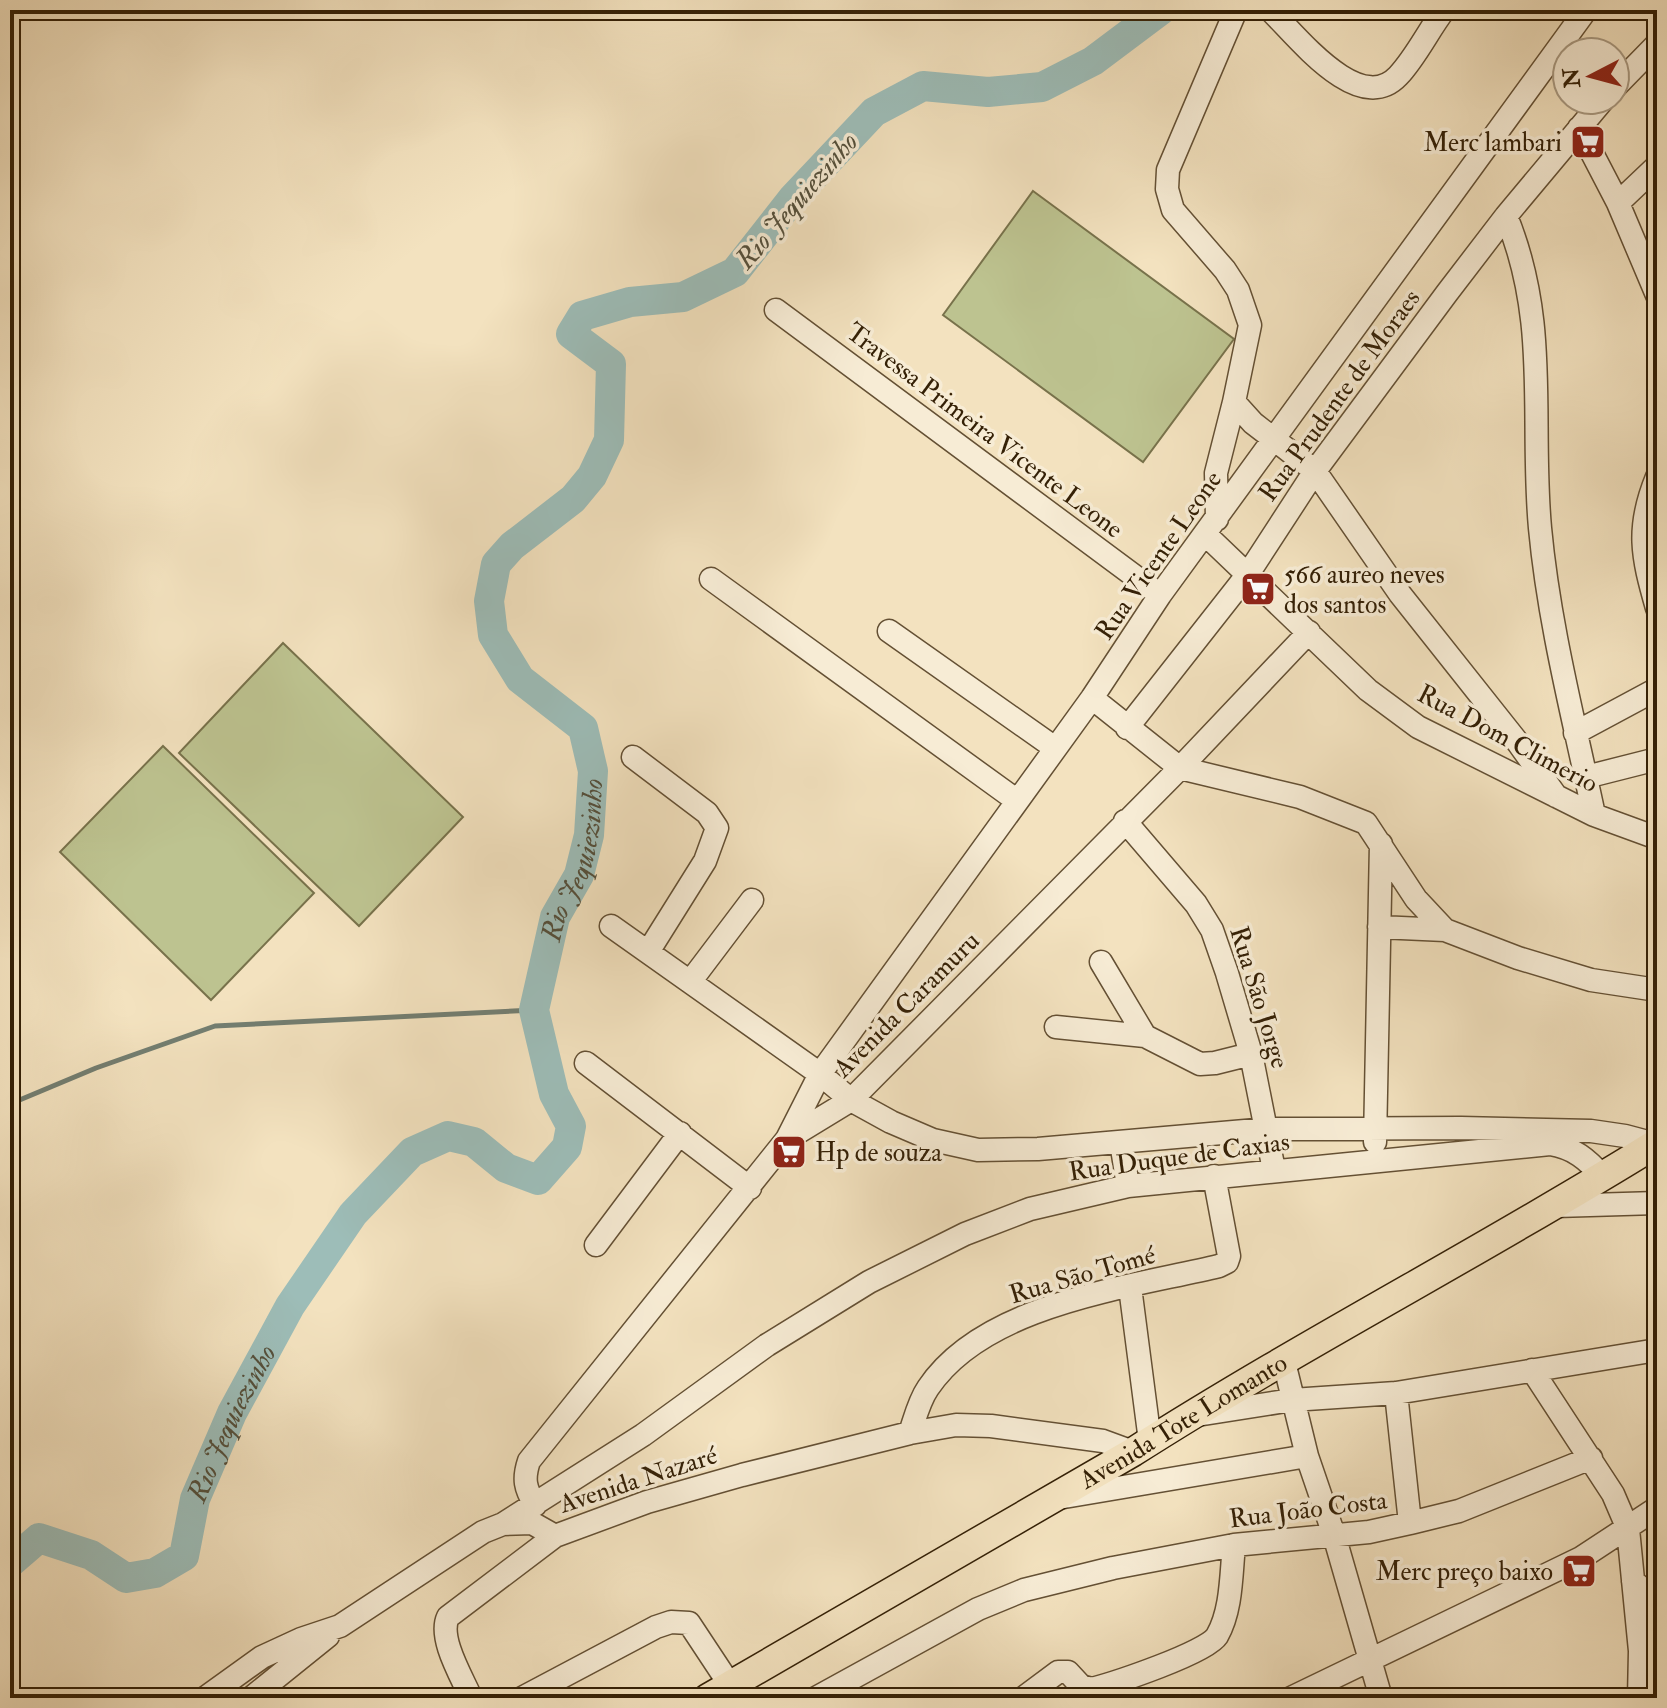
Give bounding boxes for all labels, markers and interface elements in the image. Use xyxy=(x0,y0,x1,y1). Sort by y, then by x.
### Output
north arrow xyxy=(1551,36,1631,116)
text: N xyxy=(1557,66,1587,90)
supermarket icon: Merc lambari xyxy=(1569,123,1607,161)
water label: Rio Jequiezinho xyxy=(727,125,866,277)
place label: Merc lambari xyxy=(1423,127,1562,159)
street label: Rua Prudente de Moraes xyxy=(1252,283,1428,508)
street label: Travessa Primeira Vicente Leone xyxy=(840,316,1129,546)
street label: Rua Vicente Leone xyxy=(1089,465,1229,646)
place label: 566 aureo neves dos santos xyxy=(1284,559,1445,621)
supermarket icon: 566 aureo neves dos santos xyxy=(1239,570,1277,608)
street label: Rua Dom Climerio xyxy=(1412,678,1603,800)
water label: Rio Jequiezinho xyxy=(534,778,611,946)
street label: Rua São Jorge xyxy=(1222,922,1296,1072)
street label: Avenida Caramuru xyxy=(826,925,986,1085)
street label: Rua Duque de Caxias xyxy=(1067,1126,1292,1188)
supermarket icon: Hp de souza xyxy=(770,1133,808,1171)
place label: Hp de souza xyxy=(815,1137,942,1170)
street label: Rua São Tomé xyxy=(1006,1239,1159,1311)
water label: Rio Jequiezinho xyxy=(179,1339,285,1508)
street label: Avenida Tote Lomanto xyxy=(1073,1347,1293,1497)
street label: Avenida Nazaré xyxy=(554,1439,721,1521)
street label: Rua João Costa xyxy=(1227,1484,1389,1536)
supermarket icon: Merc preço baixo xyxy=(1560,1552,1598,1590)
place label: Merc preço baixo xyxy=(1376,1556,1553,1589)

